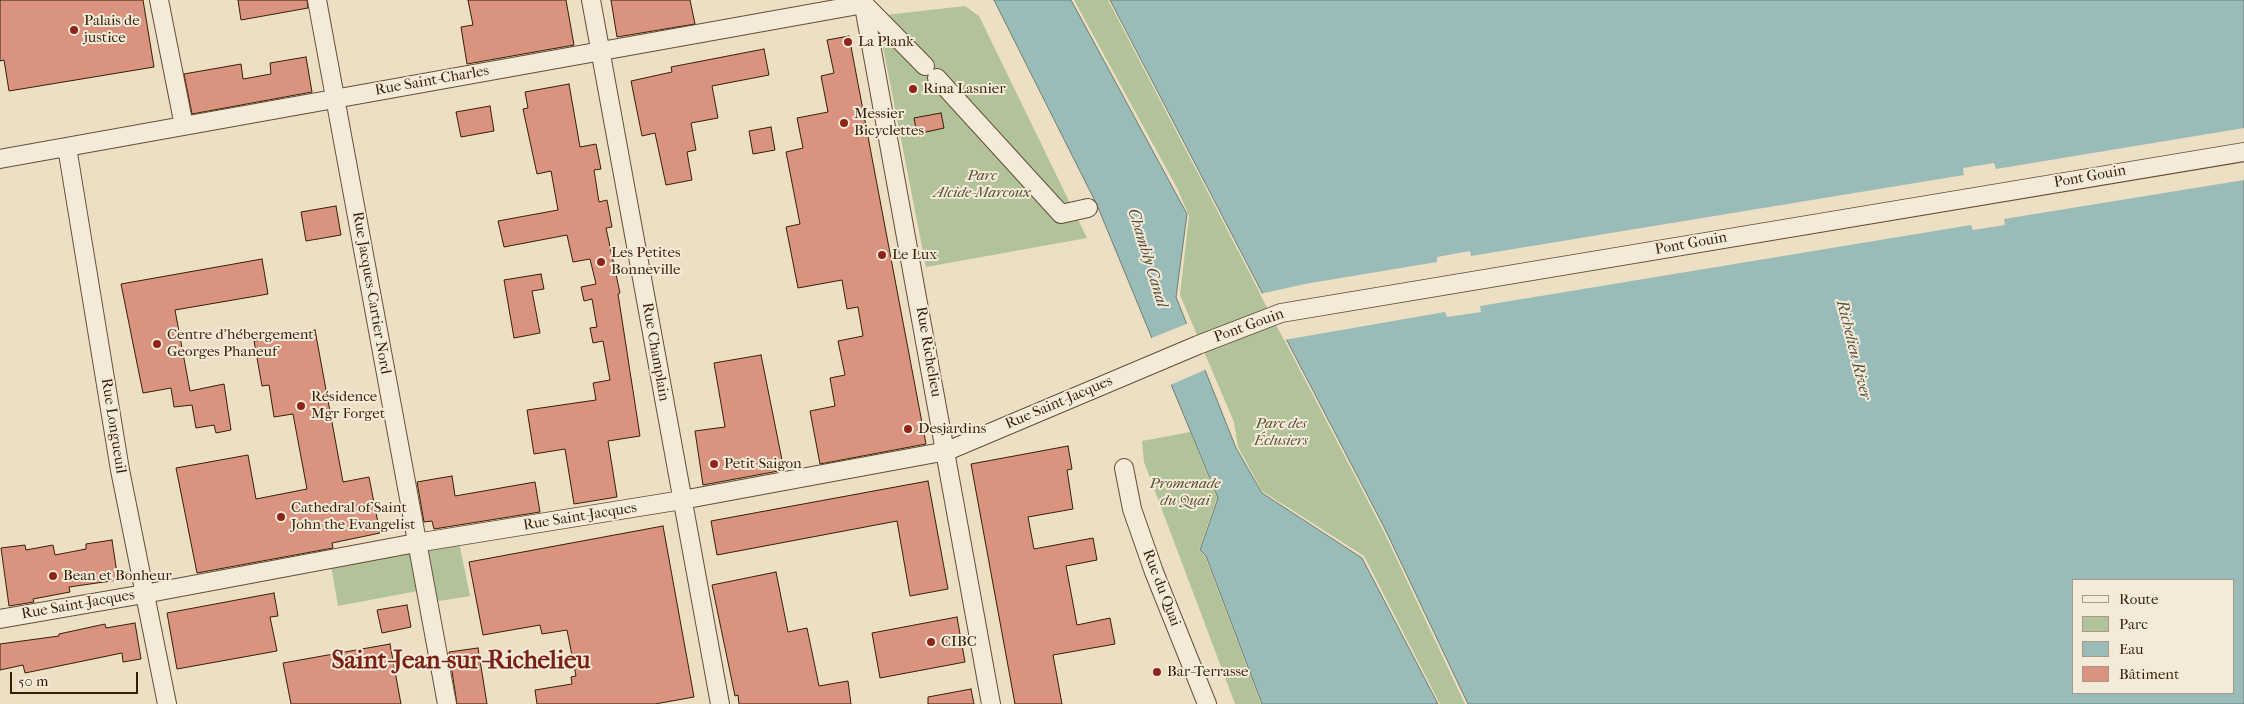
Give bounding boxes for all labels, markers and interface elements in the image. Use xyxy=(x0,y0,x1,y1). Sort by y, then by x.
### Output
place label: Palais de justice xyxy=(84,12,140,47)
marker: Palais de justice xyxy=(68,24,80,36)
place label: La Plank xyxy=(858,33,914,51)
marker: La Plank xyxy=(842,36,854,48)
street label: Rue Saint-Charles xyxy=(374,62,490,100)
place label: Rina Lasnier xyxy=(923,80,1006,98)
marker: Rina Lasnier xyxy=(907,83,919,95)
place label: Messier Bicyclettes xyxy=(854,105,924,140)
marker: Messier Bicyclettes xyxy=(838,117,850,129)
street label: Pont Gouin xyxy=(2052,162,2128,192)
park label: Parc Alcide-Marcoux xyxy=(933,167,1031,202)
water label: Chambly Canal xyxy=(1123,206,1171,310)
street label: Rue Jacques-Cartier Nord xyxy=(348,210,394,376)
street label: Pont Gouin xyxy=(1653,229,1729,259)
place label: Les Petites Bonneville xyxy=(611,244,680,279)
place label: Le Lux xyxy=(892,246,937,264)
marker: Le Lux xyxy=(876,249,888,261)
marker: Les Petites Bonneville xyxy=(595,256,607,268)
water label: Richelieu River xyxy=(1831,298,1875,402)
street label: Rue Champlain xyxy=(637,301,673,403)
street label: Rue Richelieu xyxy=(911,305,945,399)
street label: Pont Gouin xyxy=(1212,305,1286,347)
place label: Centre d'hébergement Georges Phaneuf xyxy=(167,326,314,361)
marker: Centre d'hébergement Georges Phaneuf xyxy=(151,338,163,350)
street label: Rue Saint-Jacques xyxy=(1003,372,1115,434)
street label: Rue Longueuil xyxy=(97,377,129,475)
place label: Résidence Mgr Forget xyxy=(311,388,385,423)
marker: Résidence Mgr Forget xyxy=(295,400,307,412)
park label: Parc des Éclusiers xyxy=(1254,415,1308,450)
place label: Desjardins xyxy=(918,420,986,438)
marker: Desjardins xyxy=(902,423,914,435)
place label: Petit Saigon xyxy=(724,455,802,473)
marker: Petit Saigon xyxy=(708,458,720,470)
park label: Promenade du Quai xyxy=(1150,475,1220,510)
place label: Cathedral of Saint John the Evangelist xyxy=(291,499,415,534)
street label: Rue Saint-Jacques xyxy=(522,499,638,535)
marker: Cathedral of Saint John the Evangelist xyxy=(275,511,287,523)
street label: Rue du Quai xyxy=(1138,547,1184,629)
place label: Bean et Bonheur xyxy=(63,567,172,585)
marker: Bean et Bonheur xyxy=(47,570,59,582)
legend xyxy=(2072,579,2234,694)
street label: Rue Saint-Jacques xyxy=(20,586,136,624)
text: Route xyxy=(2119,590,2158,608)
text: Parc xyxy=(2119,615,2148,633)
place label: CIBC xyxy=(941,633,977,651)
marker: CIBC xyxy=(925,636,937,648)
text: Eau xyxy=(2119,640,2144,658)
district label: Saint-Jean-sur-Richelieu xyxy=(332,647,590,677)
scale bar xyxy=(12,662,140,694)
place label: Bar-Terrasse xyxy=(1167,663,1248,681)
text: Bâtiment xyxy=(2119,665,2179,683)
marker: Bar-Terrasse xyxy=(1151,666,1163,678)
text: 50 m xyxy=(18,672,48,690)

